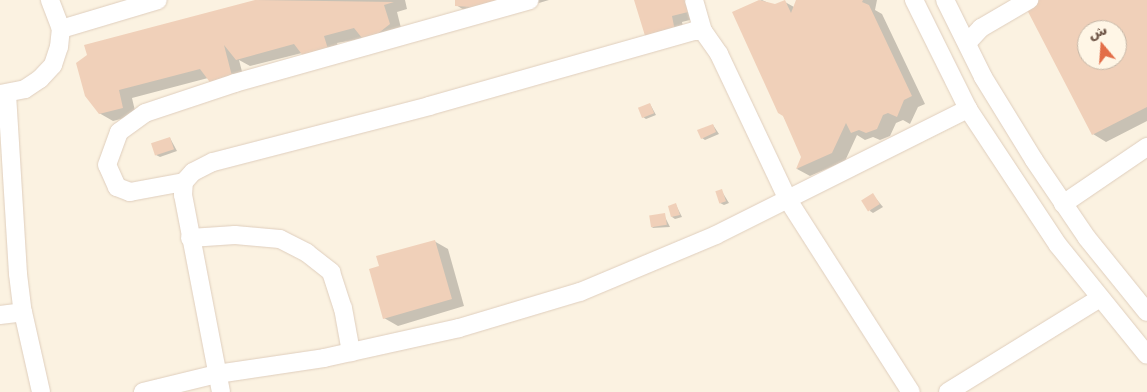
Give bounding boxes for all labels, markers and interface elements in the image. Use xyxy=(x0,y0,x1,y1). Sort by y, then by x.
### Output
north arrow xyxy=(1077,20,1127,70)
text: ش xyxy=(1086,21,1109,42)

